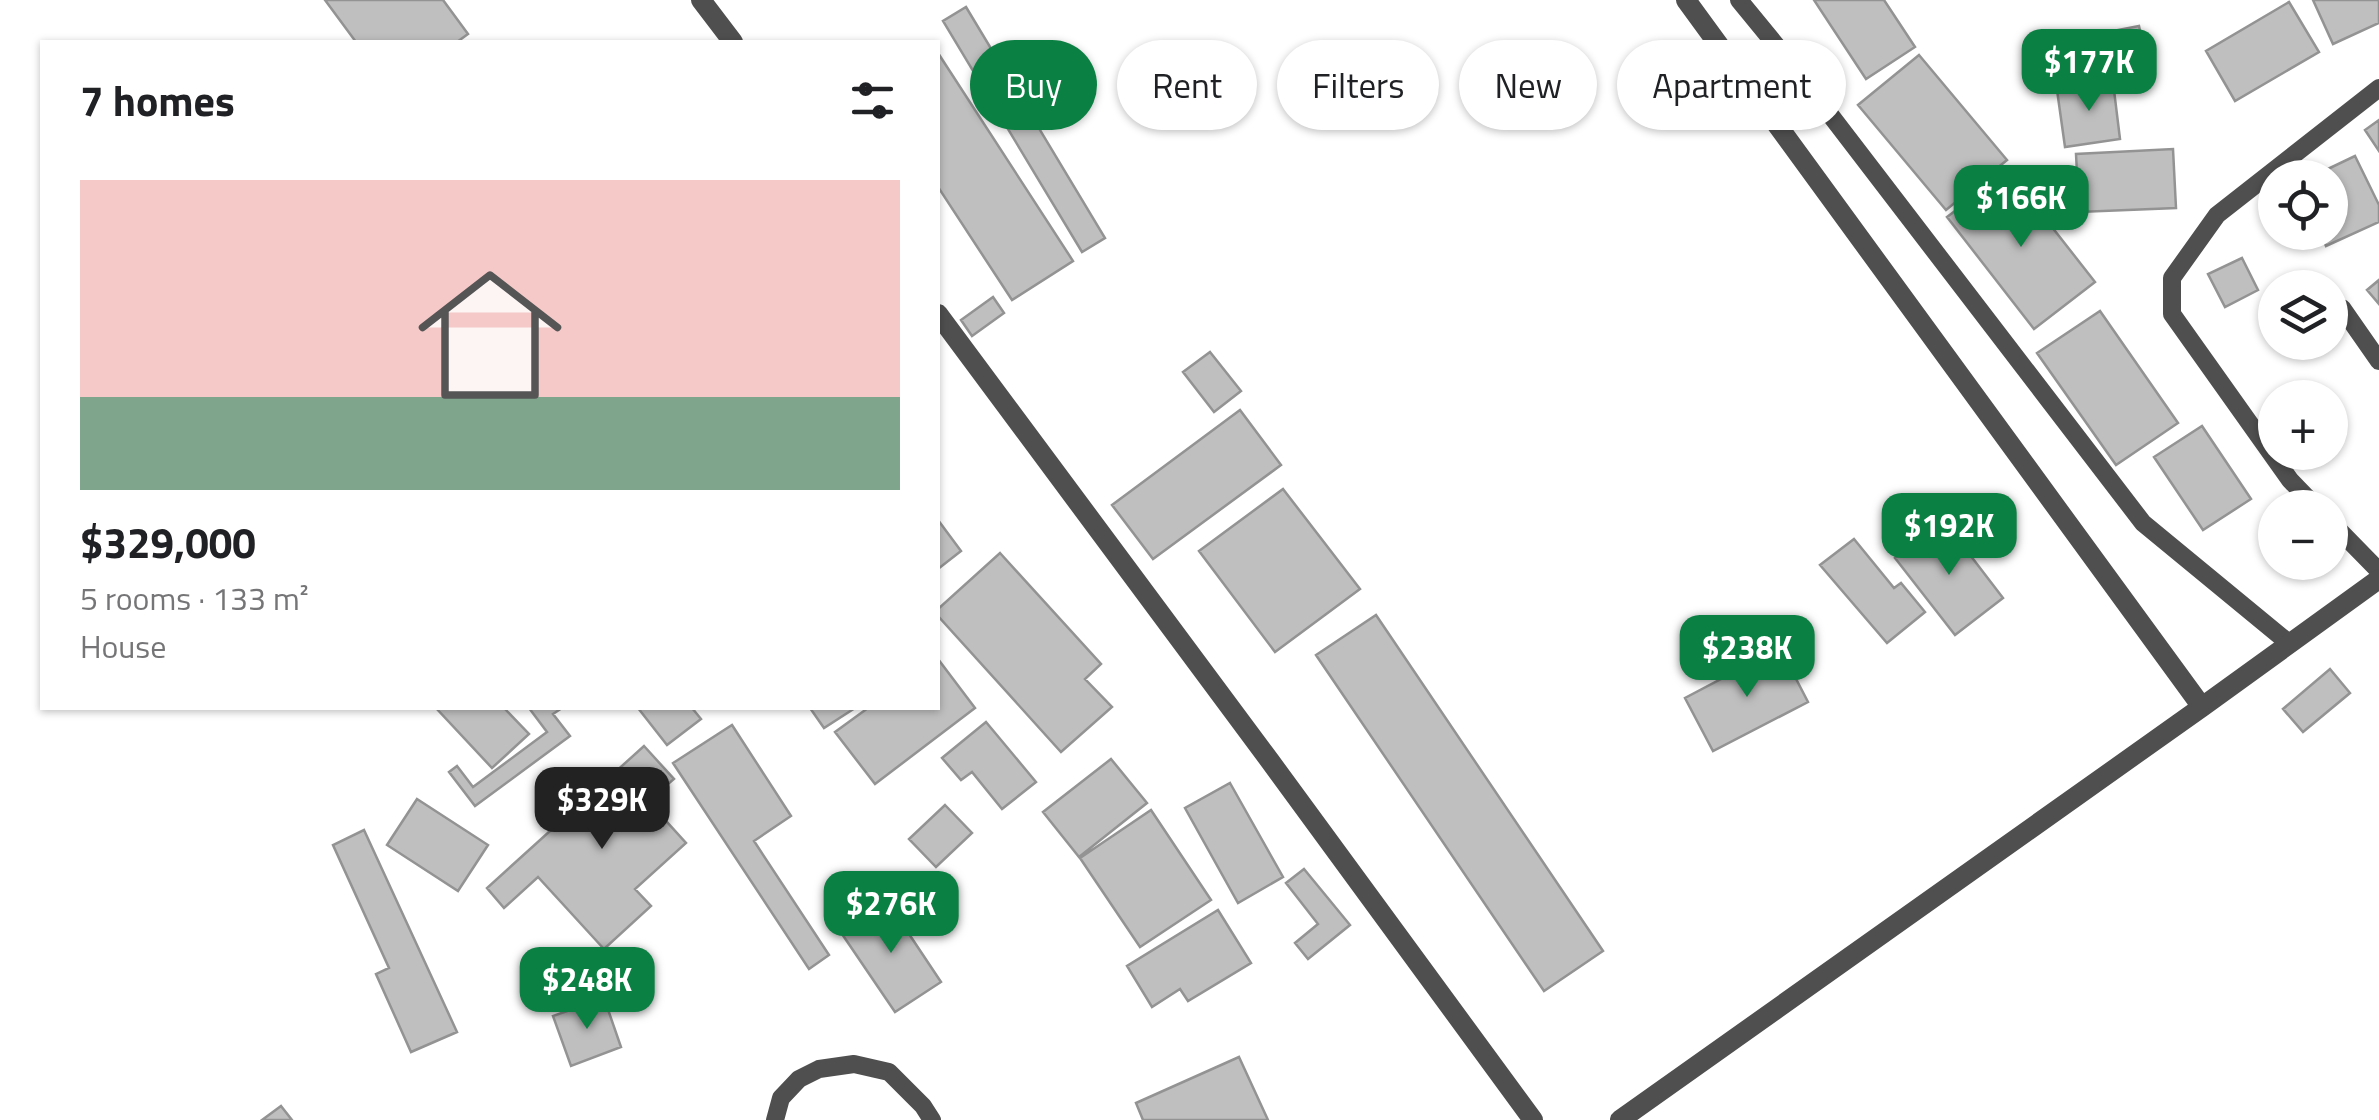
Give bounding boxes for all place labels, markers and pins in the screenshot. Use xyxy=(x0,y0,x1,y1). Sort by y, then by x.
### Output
pin: $177K xyxy=(2019,29,2159,114)
pin: $166K xyxy=(1951,165,2091,250)
pin: $192K xyxy=(1879,493,2019,578)
pin: $238K xyxy=(1677,615,1817,700)
pin: $329K xyxy=(532,767,672,852)
pin: $276K xyxy=(821,871,961,956)
pin: $248K xyxy=(517,947,657,1032)

